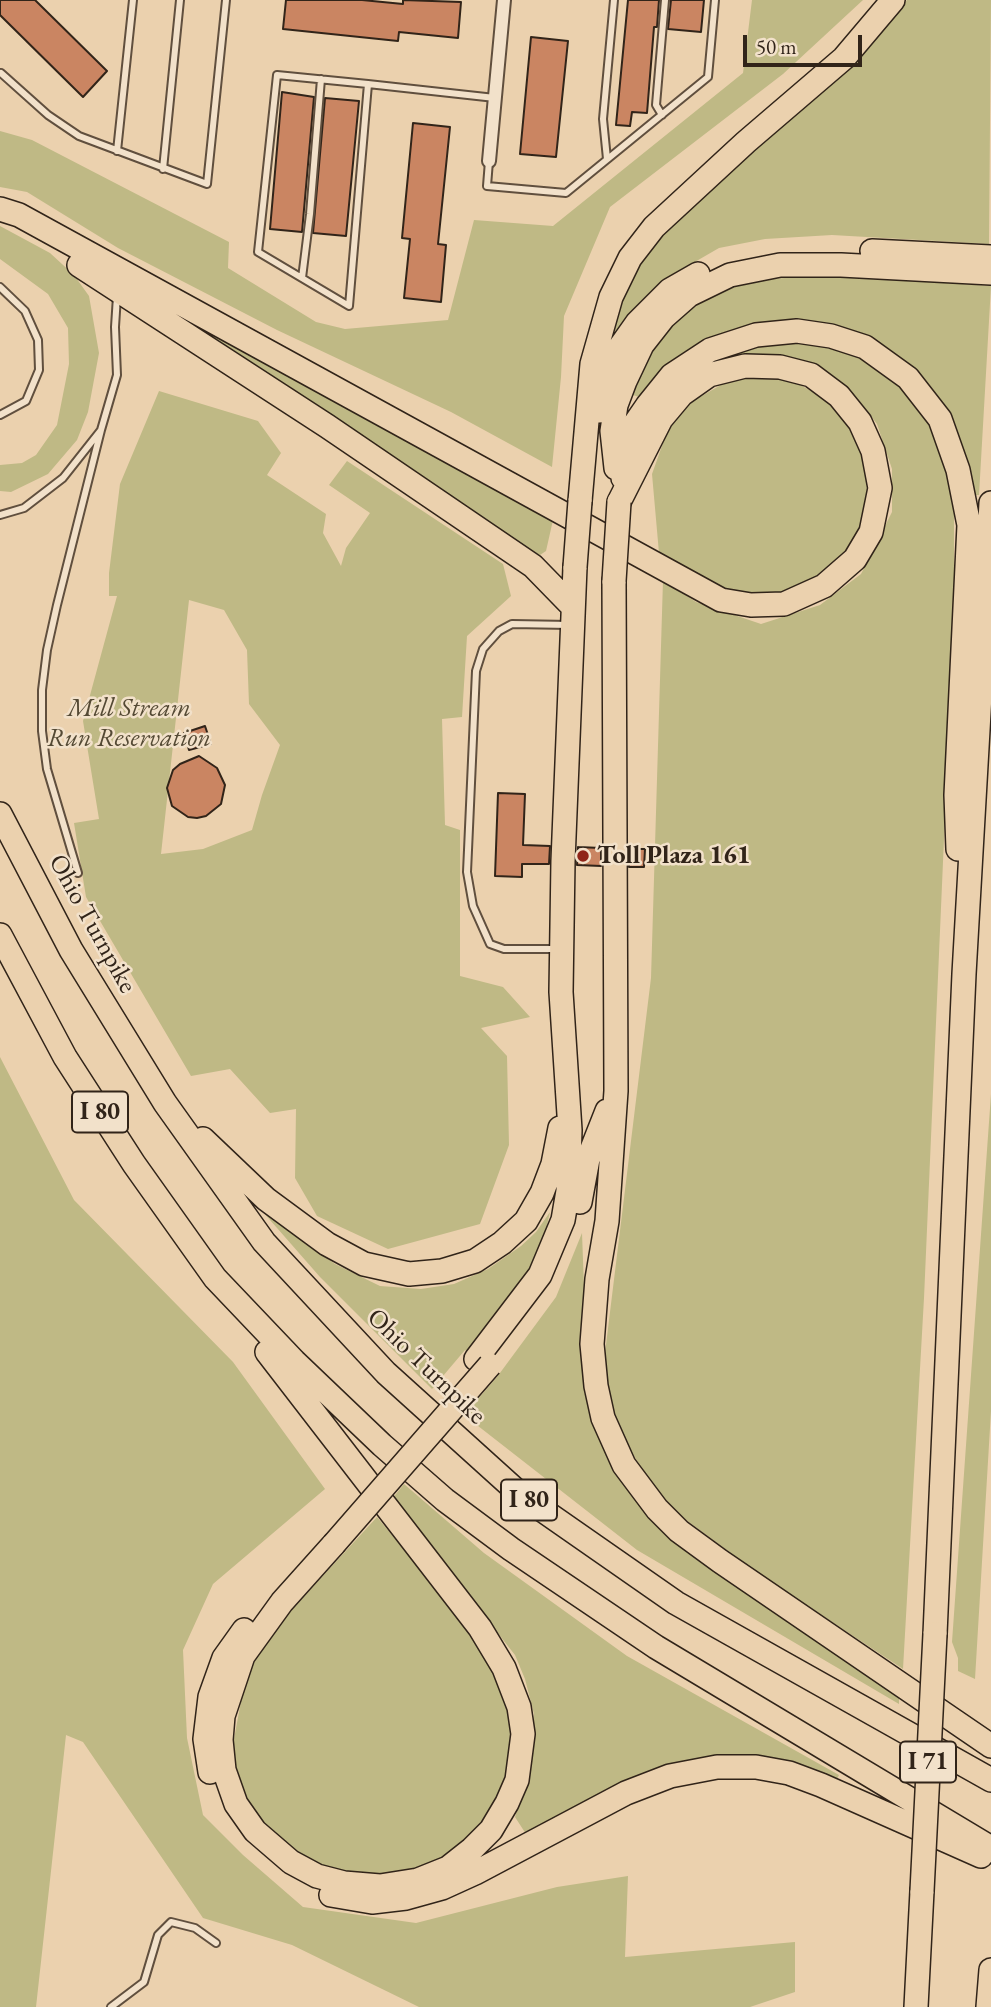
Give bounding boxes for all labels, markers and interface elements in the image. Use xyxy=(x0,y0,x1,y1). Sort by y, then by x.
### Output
scale bar xyxy=(746,21,865,65)
text: 50 m xyxy=(756,33,797,60)
park label: Mill Stream Run Reservation xyxy=(47,693,211,754)
place label: Toll Plaza 161 xyxy=(597,840,750,872)
marker: Toll Plaza 161 xyxy=(575,848,591,864)
street label: Ohio Turnpike xyxy=(41,849,143,999)
road number: I 80 xyxy=(72,1092,128,1132)
street label: Ohio Turnpike xyxy=(360,1302,492,1432)
road number: I 80 xyxy=(501,1480,557,1520)
road number: I 71 xyxy=(900,1742,956,1782)

